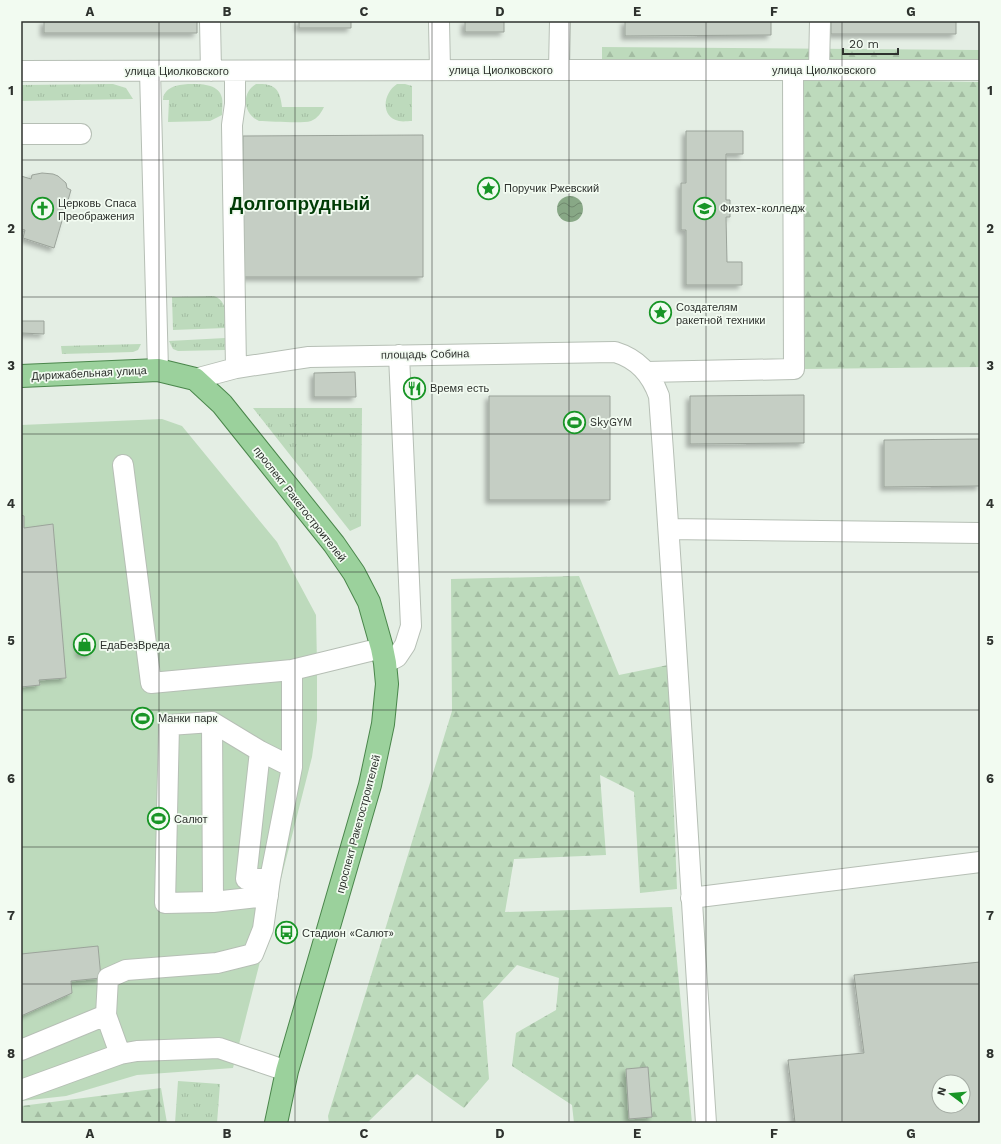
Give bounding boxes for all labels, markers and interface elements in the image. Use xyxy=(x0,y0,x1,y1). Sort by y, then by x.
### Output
text: A xyxy=(86,4,95,19)
text: B xyxy=(223,4,232,19)
text: C xyxy=(360,4,369,19)
text: D xyxy=(495,4,505,19)
text: E xyxy=(633,4,641,19)
text: F xyxy=(770,4,778,19)
text: G xyxy=(906,4,916,19)
scale bar xyxy=(843,30,898,56)
text: 20 m xyxy=(849,37,879,51)
street label: улица Циолковского xyxy=(449,64,553,77)
street label: улица Циолковского xyxy=(772,64,876,77)
street label: улица Циолковского xyxy=(125,65,229,78)
text: 1 xyxy=(8,83,14,98)
text: 1 xyxy=(987,83,993,98)
place icon: Поручик Ржевский xyxy=(476,175,502,201)
place label: Поручик Ржевский xyxy=(504,182,599,195)
district label: Долгопрудный xyxy=(230,192,370,215)
school or university icon: Физтех-колледж xyxy=(692,195,718,221)
church icon: Церковь Спаса Преображения xyxy=(30,196,56,222)
place label: Церковь Спаса Преображения xyxy=(58,197,137,223)
place label: Физтех-колледж xyxy=(720,202,805,215)
text: 2 xyxy=(7,221,15,236)
text: 2 xyxy=(986,221,994,236)
place icon: Создателям ракетной техники xyxy=(648,300,674,326)
place label: Создателям ракетной техники xyxy=(676,301,766,327)
street label: площадь Собина xyxy=(381,347,470,362)
text: 3 xyxy=(7,358,15,373)
text: 3 xyxy=(986,358,994,373)
street label: Дирижабельная улица xyxy=(31,364,148,383)
restaurant icon: Время есть xyxy=(401,375,427,401)
place label: Время есть xyxy=(430,382,489,395)
sports icon: SkyGYM xyxy=(562,409,588,435)
place label: SkyGYM xyxy=(590,416,632,429)
street label: проспект Ракетостроителей xyxy=(251,444,349,564)
text: 4 xyxy=(7,496,16,511)
text: 4 xyxy=(986,496,995,511)
shop icon: ЕдаБезВреда xyxy=(72,632,98,658)
text: 5 xyxy=(7,633,15,648)
text: 5 xyxy=(986,633,994,648)
place label: ЕдаБезВреда xyxy=(100,639,171,652)
sports icon: Манки парк xyxy=(130,705,156,731)
place label: Манки парк xyxy=(158,712,217,725)
street label: проспект Ракетостроителей xyxy=(334,754,383,895)
text: 6 xyxy=(7,771,15,786)
text: 6 xyxy=(986,771,994,786)
sports icon: Салют xyxy=(146,806,172,832)
place label: Салют xyxy=(174,813,208,826)
text: 7 xyxy=(7,908,15,923)
text: 7 xyxy=(986,908,994,923)
bus stop icon: Стадион «Салют» xyxy=(273,920,299,946)
place label: Стадион «Салют» xyxy=(302,927,394,940)
text: 8 xyxy=(7,1046,15,1061)
text: 8 xyxy=(986,1046,994,1061)
north arrow xyxy=(931,1074,971,1114)
text: N xyxy=(934,1086,949,1097)
text: A xyxy=(86,1126,95,1141)
text: B xyxy=(223,1126,232,1141)
text: C xyxy=(360,1126,369,1141)
text: D xyxy=(495,1126,505,1141)
text: E xyxy=(633,1126,641,1141)
text: F xyxy=(770,1126,778,1141)
text: G xyxy=(906,1126,916,1141)

